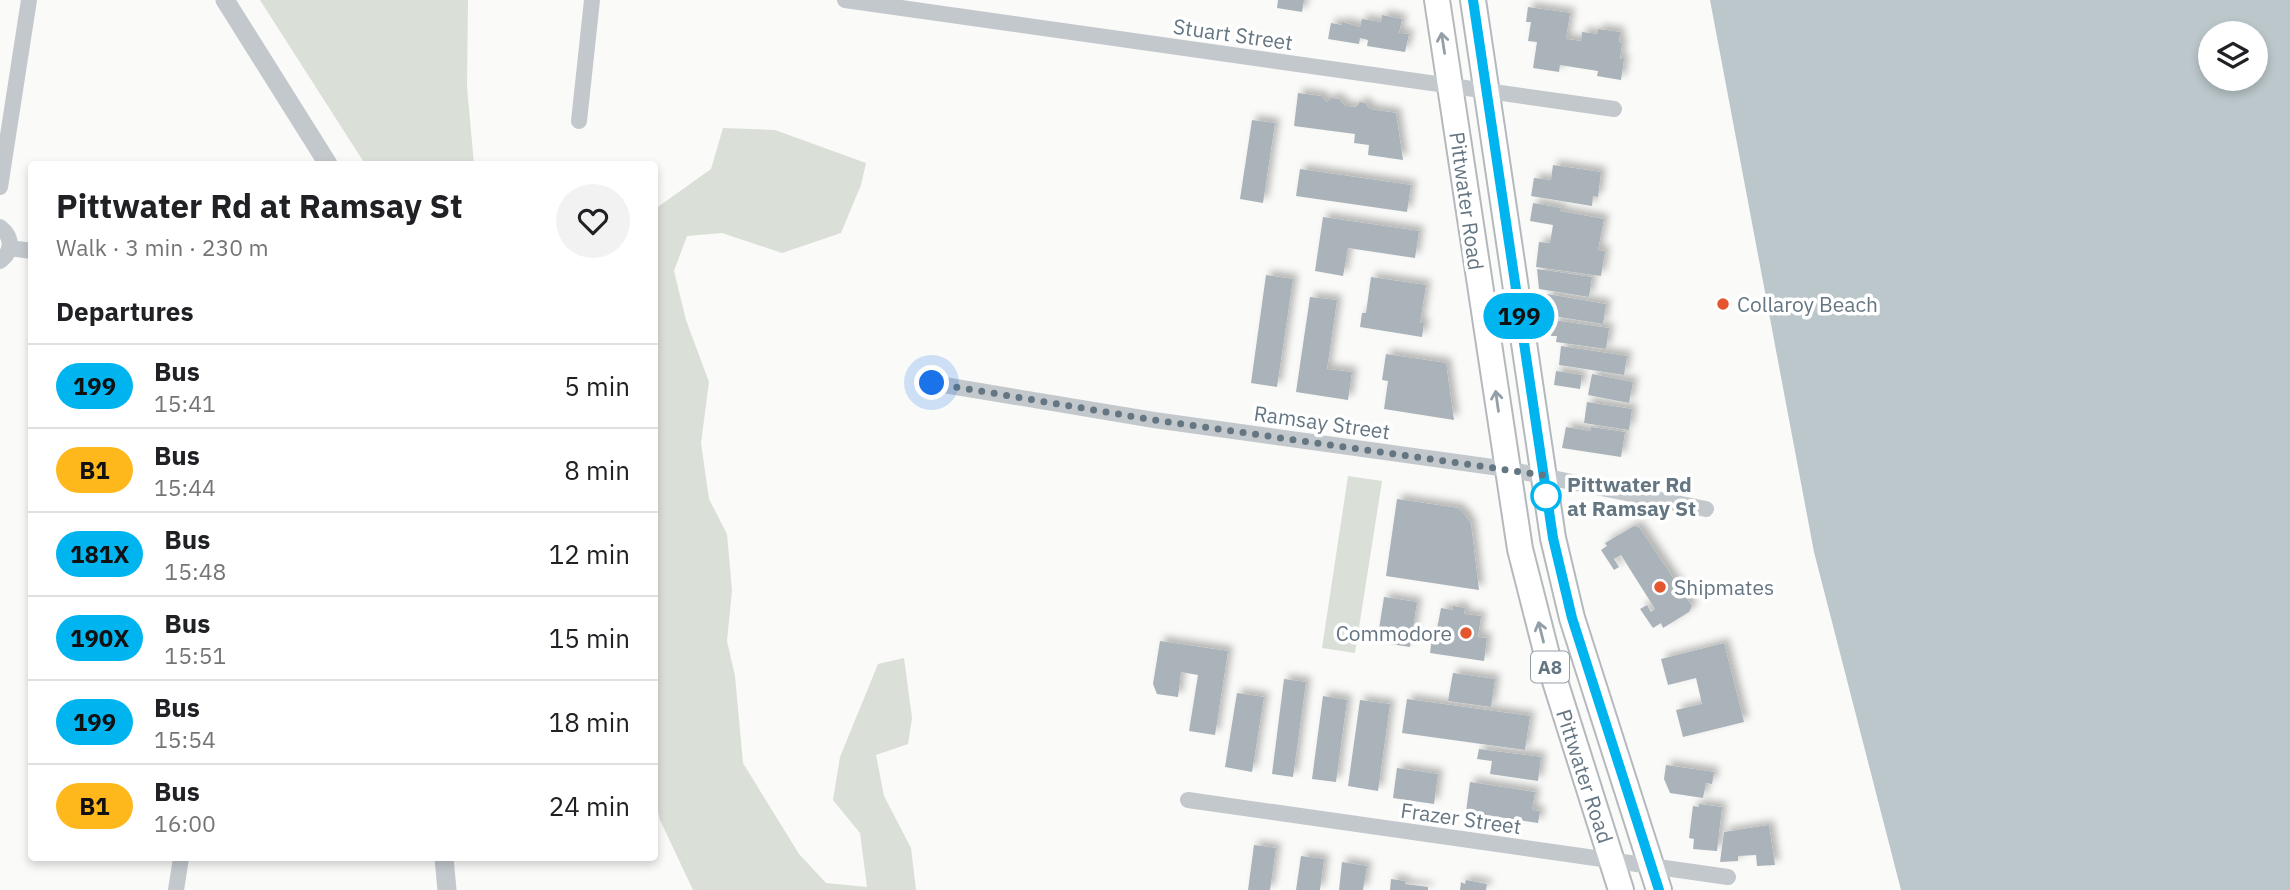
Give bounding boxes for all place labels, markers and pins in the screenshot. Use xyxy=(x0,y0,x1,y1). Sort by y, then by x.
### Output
place label: Collaroy Beach xyxy=(1737,290,1878,318)
marker: Collaroy Beach xyxy=(1715,296,1731,312)
place label: Pittwater Rd at Ramsay St xyxy=(1567,470,1696,522)
marker: Pittwater Rd at Ramsay St xyxy=(1531,481,1561,511)
place label: Shipmates xyxy=(1674,573,1774,601)
marker: Shipmates xyxy=(1652,579,1668,595)
place label: Commodore xyxy=(1336,619,1452,647)
marker: Commodore xyxy=(1458,625,1474,641)

